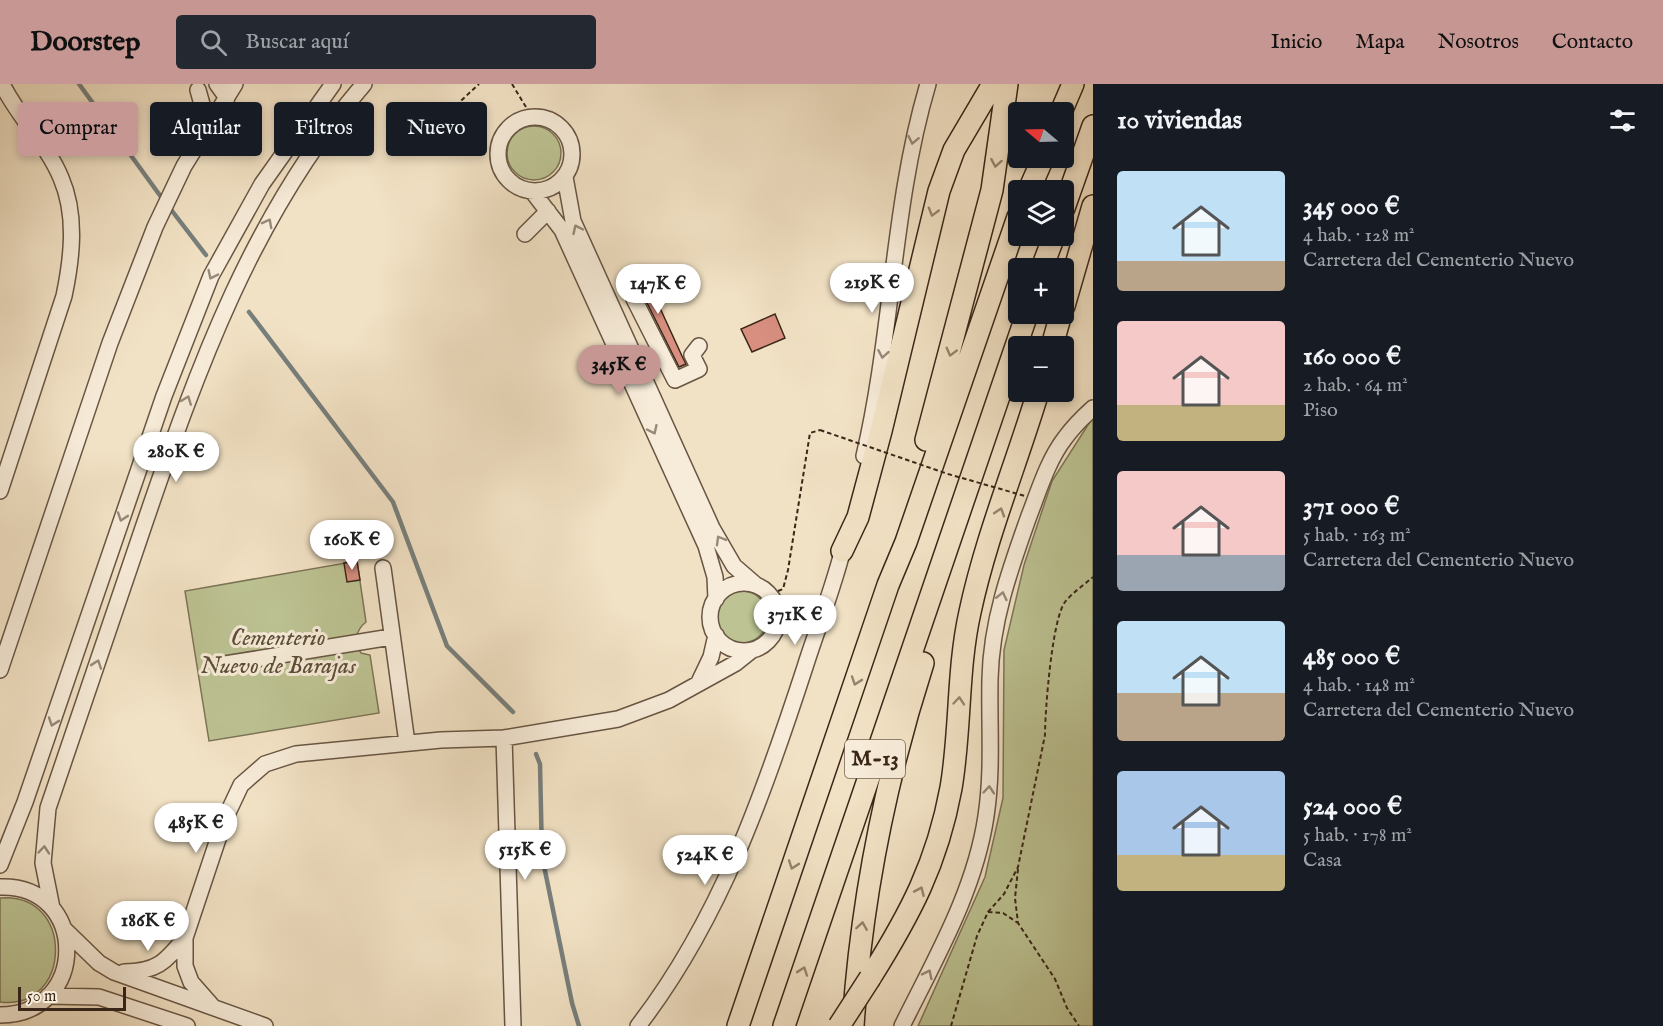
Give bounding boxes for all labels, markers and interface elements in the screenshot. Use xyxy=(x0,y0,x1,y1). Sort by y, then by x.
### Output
search box xyxy=(176,15,596,69)
text: Doorstep xyxy=(30,25,140,60)
icon: search xyxy=(197,26,230,59)
text: Buscar aquí xyxy=(245,28,349,56)
text: Inicio xyxy=(1271,29,1322,56)
text: Mapa xyxy=(1355,29,1405,56)
text: Nosotros xyxy=(1438,29,1519,56)
text: Contacto xyxy=(1552,29,1633,56)
chip: Comprar xyxy=(18,102,138,156)
chip: Alquilar xyxy=(150,102,262,156)
chip: Filtros xyxy=(274,102,374,156)
chip: Nuevo xyxy=(386,102,487,156)
north arrow xyxy=(1008,102,1074,168)
map controls xyxy=(1008,102,1074,402)
text: 10 viviendas xyxy=(1117,104,1242,137)
icon: filters xyxy=(1606,104,1639,137)
one-way arrow xyxy=(907,135,920,145)
one-way arrow xyxy=(991,158,1003,167)
button: layers xyxy=(1008,180,1074,246)
text: 345 000 € xyxy=(1303,190,1400,223)
icon: home xyxy=(1165,195,1237,267)
one-way arrow xyxy=(928,206,940,217)
one-way arrow xyxy=(261,218,272,229)
text: 4 hab. · 128 m² xyxy=(1303,223,1415,248)
one-way arrow xyxy=(572,225,584,236)
text: Carretera del Cementerio Nuevo xyxy=(1303,248,1574,273)
button: + xyxy=(1008,258,1074,324)
pin: 219K € xyxy=(823,263,921,314)
pin: 147K € xyxy=(609,264,707,315)
one-way arrow xyxy=(208,269,220,280)
text: 219K € xyxy=(844,270,900,295)
text: 147K € xyxy=(630,271,686,296)
button: − xyxy=(1008,336,1074,402)
text: 160 000 € xyxy=(1303,340,1401,373)
pin: 345K € xyxy=(570,345,668,396)
icon: home xyxy=(1165,345,1237,417)
one-way arrow xyxy=(946,346,958,357)
one-way arrow xyxy=(877,349,890,359)
text: 345K € xyxy=(592,352,647,377)
text: 2 hab. · 64 m² xyxy=(1303,373,1408,398)
one-way arrow xyxy=(180,395,192,406)
text: Piso xyxy=(1303,398,1338,423)
one-way arrow xyxy=(645,424,657,435)
pin: 280K € xyxy=(127,432,225,483)
text: 280K € xyxy=(147,439,205,464)
text: 371 000 € xyxy=(1303,490,1399,523)
icon: home xyxy=(1165,495,1237,567)
one-way arrow xyxy=(993,507,1005,518)
one-way arrow xyxy=(117,511,130,522)
pin: 160K € xyxy=(303,520,401,571)
text: 5 hab. · 163 m² xyxy=(1303,523,1411,548)
text: 160K € xyxy=(324,527,380,552)
one-way arrow xyxy=(715,536,727,546)
text: Carretera del Cementerio Nuevo xyxy=(1303,548,1574,573)
one-way arrow xyxy=(994,591,1007,601)
pin: 371K € xyxy=(746,595,844,646)
text: 371K € xyxy=(768,602,822,627)
park label: Cementerio Nuevo de Barajas xyxy=(200,623,357,682)
text: 485 000 € xyxy=(1303,640,1400,673)
icon: home xyxy=(1165,645,1237,717)
one-way arrow xyxy=(89,659,102,670)
text: 4 hab. · 148 m² xyxy=(1303,673,1415,698)
one-way arrow xyxy=(850,675,863,686)
one-way arrow xyxy=(952,697,965,706)
text: Carretera del Cementerio Nuevo xyxy=(1303,698,1574,723)
one-way arrow xyxy=(47,716,60,726)
road number: M-13 xyxy=(845,740,905,778)
one-way arrow xyxy=(982,785,995,795)
text: 524 000 € xyxy=(1303,790,1402,823)
icon: home xyxy=(1165,795,1237,867)
pin: 485K € xyxy=(147,803,245,854)
text: 485K € xyxy=(168,810,224,835)
text: 5 hab. · 178 m² xyxy=(1303,823,1412,848)
pin: 515K € xyxy=(476,830,574,881)
pin: 524K € xyxy=(656,835,754,886)
text: 515K € xyxy=(499,837,551,862)
text: 524K € xyxy=(677,842,733,867)
one-way arrow xyxy=(37,846,50,855)
text: Casa xyxy=(1303,848,1342,873)
one-way arrow xyxy=(788,859,800,870)
one-way arrow xyxy=(912,887,924,898)
pin: 186K € xyxy=(99,901,197,952)
text: 186K € xyxy=(121,908,175,933)
one-way arrow xyxy=(855,921,867,931)
one-way arrow xyxy=(795,966,808,977)
one-way arrow xyxy=(920,969,932,980)
scale bar xyxy=(18,984,126,1012)
text: 50 m xyxy=(27,987,56,1007)

